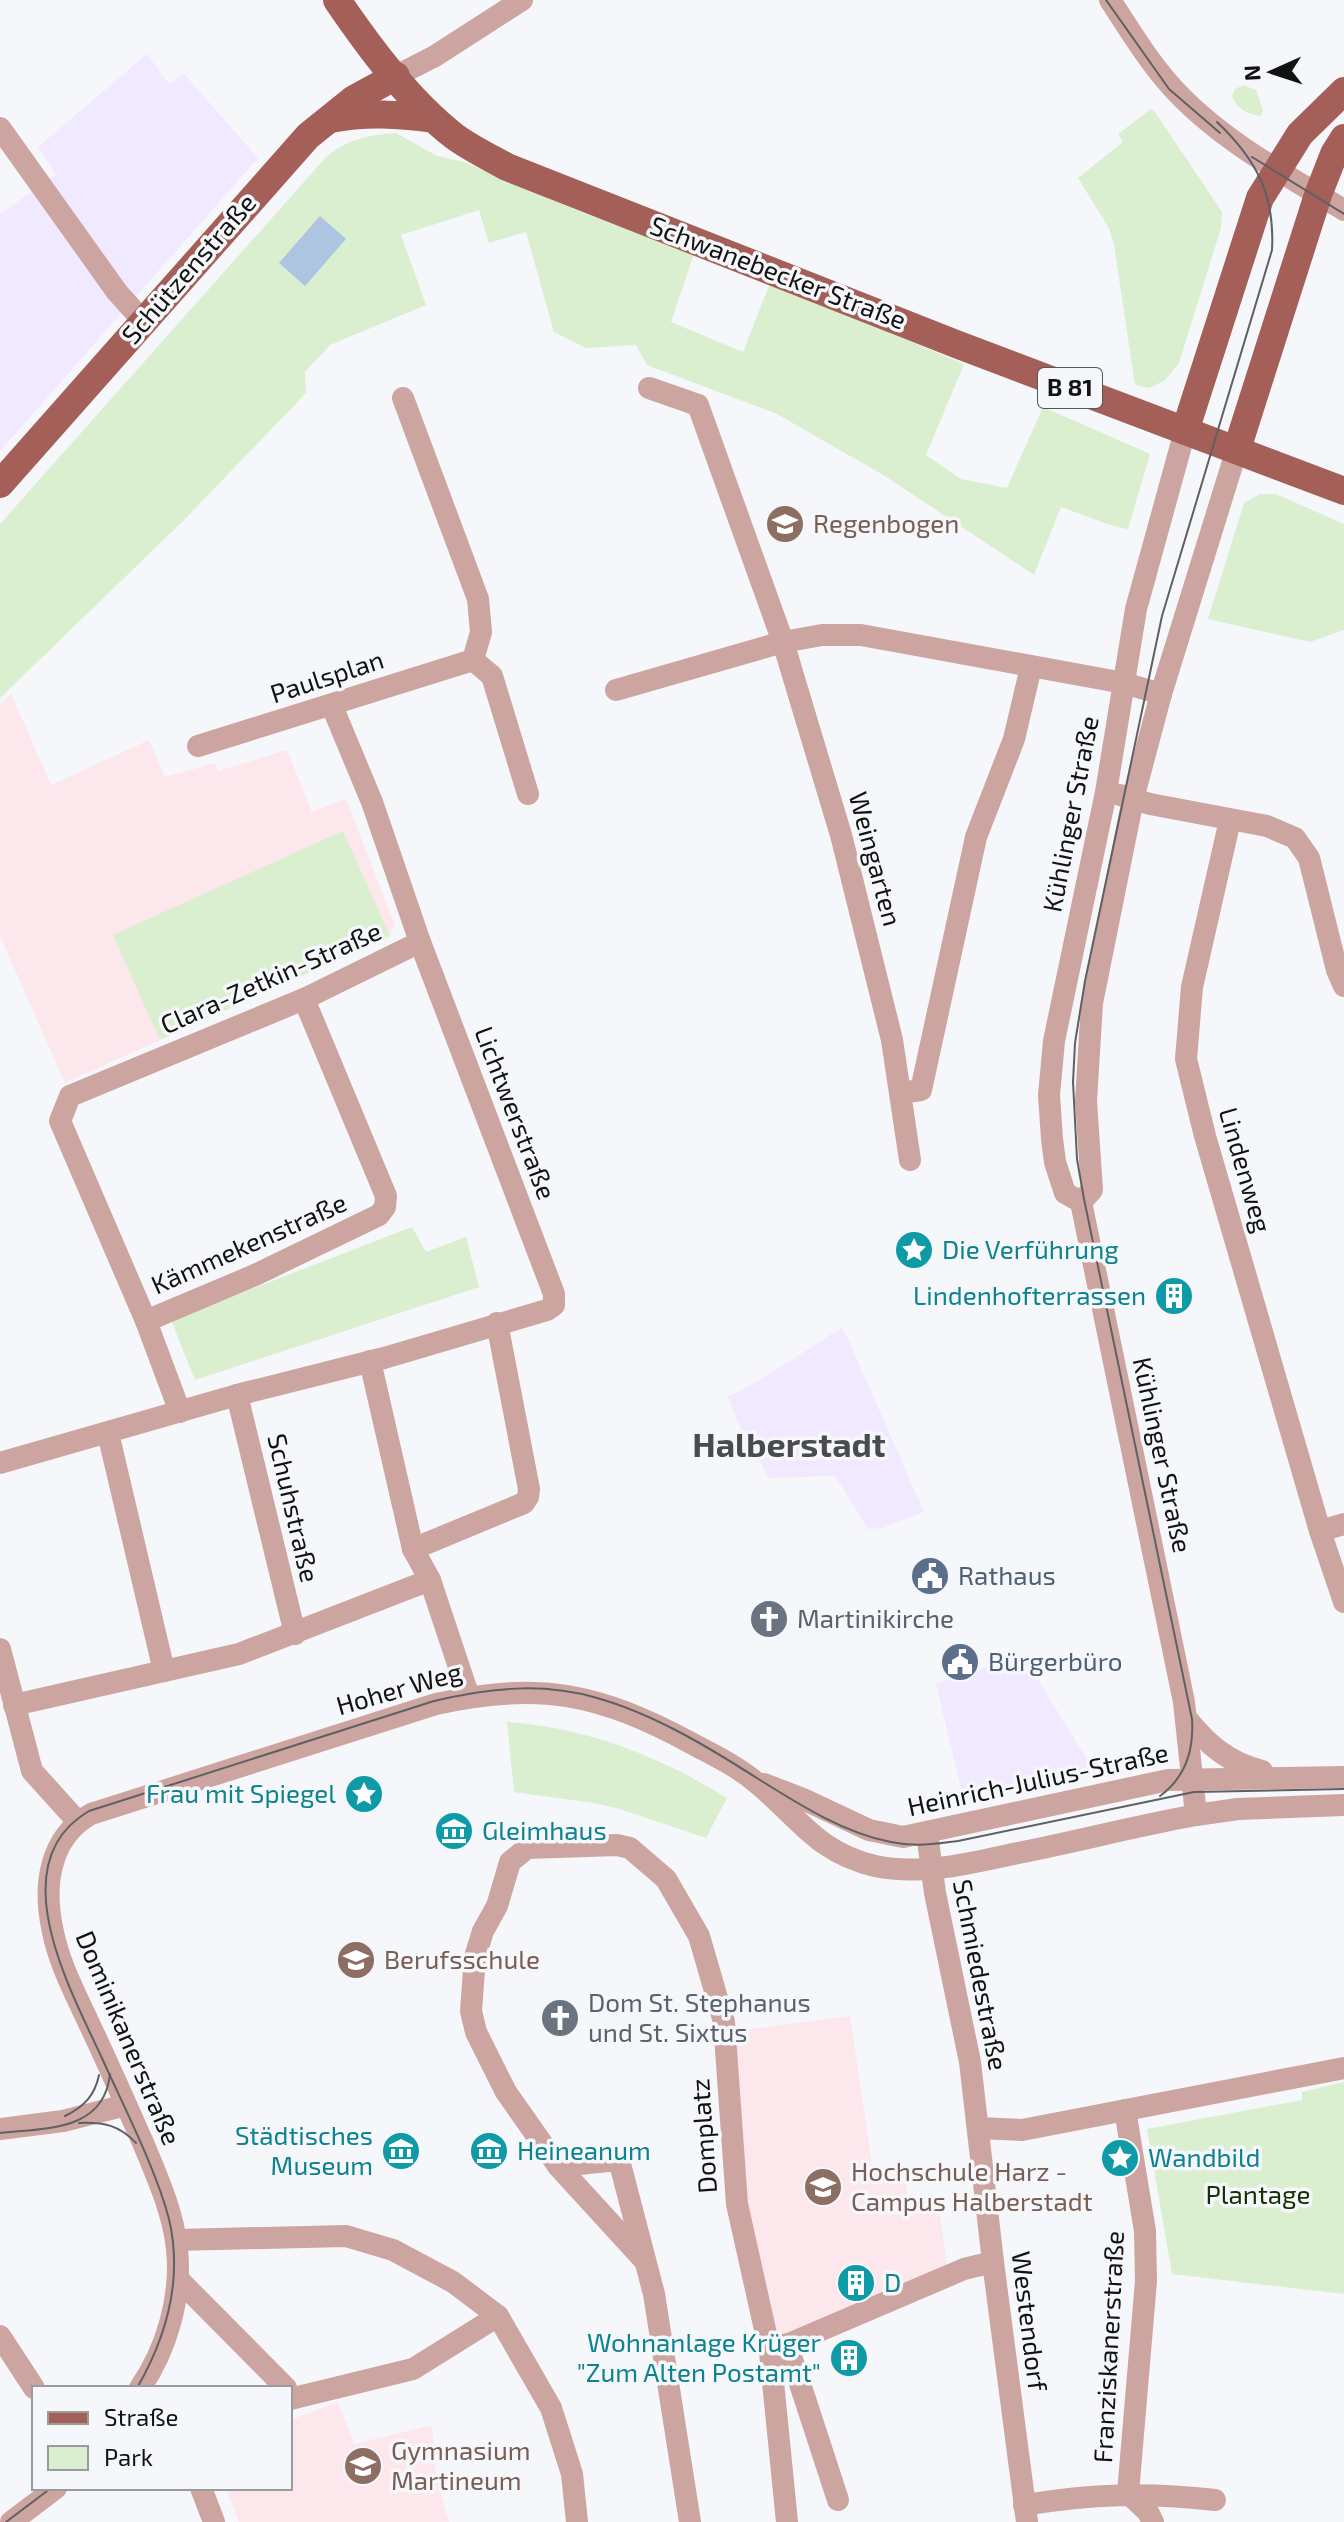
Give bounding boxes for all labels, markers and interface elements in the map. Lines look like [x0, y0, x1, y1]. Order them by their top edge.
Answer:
north arrow [1232, 32, 1312, 112]
text: N [1238, 64, 1264, 82]
street label: Schützenstraße [114, 187, 261, 349]
street label: Schwanebecker Straße [646, 208, 911, 335]
road number: B 81 [1038, 368, 1102, 408]
school or university icon: Regenbogen [764, 503, 806, 545]
place label: Regenbogen [813, 507, 959, 538]
street label: Paulsplan [266, 643, 387, 708]
street label: Kühlinger Straße [1035, 713, 1104, 914]
street label: Weingarten [844, 788, 909, 929]
street label: Clara-Zetkin-Straße [155, 914, 386, 1039]
street label: Lichtwerstraße [469, 1022, 564, 1203]
street label: Lindenweg [1214, 1103, 1279, 1236]
street label: Kämmekenstraße [146, 1186, 351, 1300]
place icon: Die Verführung [893, 1229, 935, 1271]
place label: Die Verführung [942, 1233, 1119, 1264]
building icon: Lindenhofterrassen [1153, 1275, 1195, 1317]
place label: Lindenhofterrassen [913, 1279, 1146, 1310]
street label: Kühlinger Straße [1128, 1354, 1199, 1555]
district label: Halberstadt [692, 1423, 886, 1464]
street label: Schuhstraße [262, 1430, 327, 1585]
public building icon: Rathaus [909, 1555, 951, 1597]
place label: Rathaus [958, 1559, 1056, 1590]
church icon: Martinikirche [748, 1598, 790, 1640]
place label: Martinikirche [797, 1602, 954, 1633]
public building icon: Bürgerbüro [939, 1641, 981, 1683]
place label: Bürgerbüro [988, 1645, 1123, 1676]
street label: Hoher Weg [332, 1655, 465, 1720]
street label: Heinrich-Julius-Straße [904, 1736, 1171, 1821]
place icon: Frau mit Spiegel [343, 1773, 385, 1815]
place label: Frau mit Spiegel [146, 1777, 336, 1808]
museum icon: Gleimhaus [433, 1810, 475, 1852]
place label: Gleimhaus [482, 1814, 607, 1845]
street label: Schmiedestraße [948, 1877, 1015, 2073]
street label: Dominikanerstraße [70, 1926, 188, 2149]
school or university icon: Berufsschule [335, 1939, 377, 1981]
place label: Berufsschule [384, 1943, 540, 1974]
place label: Dom St. Stephanus und St. Sixtus [588, 1986, 811, 2047]
church icon: Dom St. Stephanus und St. Sixtus [539, 1997, 581, 2039]
street label: Domplatz [683, 2078, 722, 2195]
place label: Städtisches Museum [235, 2119, 373, 2180]
museum icon: Städtisches Museum [380, 2130, 422, 2172]
museum icon: Heineanum [468, 2130, 510, 2172]
place label: Heineanum [517, 2134, 651, 2165]
place icon: Wandbild [1099, 2137, 1141, 2179]
place label: Wandbild [1148, 2141, 1261, 2172]
place label: Hochschule Harz - Campus Halberstadt [851, 2155, 1093, 2216]
school or university icon: Hochschule Harz - Campus Halberstadt [802, 2166, 844, 2208]
park label: Plantage [1206, 2178, 1311, 2209]
street label: Franziskanerstraße [1086, 2230, 1129, 2464]
street label: Westendorf [1007, 2249, 1055, 2393]
building icon: D [835, 2262, 877, 2304]
place label: D [884, 2266, 901, 2297]
place label: Wohnanlage Krüger "Zum Alten Postamt" [577, 2326, 821, 2387]
building icon: Wohnanlage Krüger "Zum Alten Postamt" [828, 2337, 870, 2379]
legend [32, 2386, 292, 2490]
text: Straße [104, 2402, 178, 2431]
place label: Gymnasium Martineum [391, 2434, 531, 2495]
text: Park [104, 2442, 153, 2471]
school or university icon: Gymnasium Martineum [342, 2445, 384, 2487]

